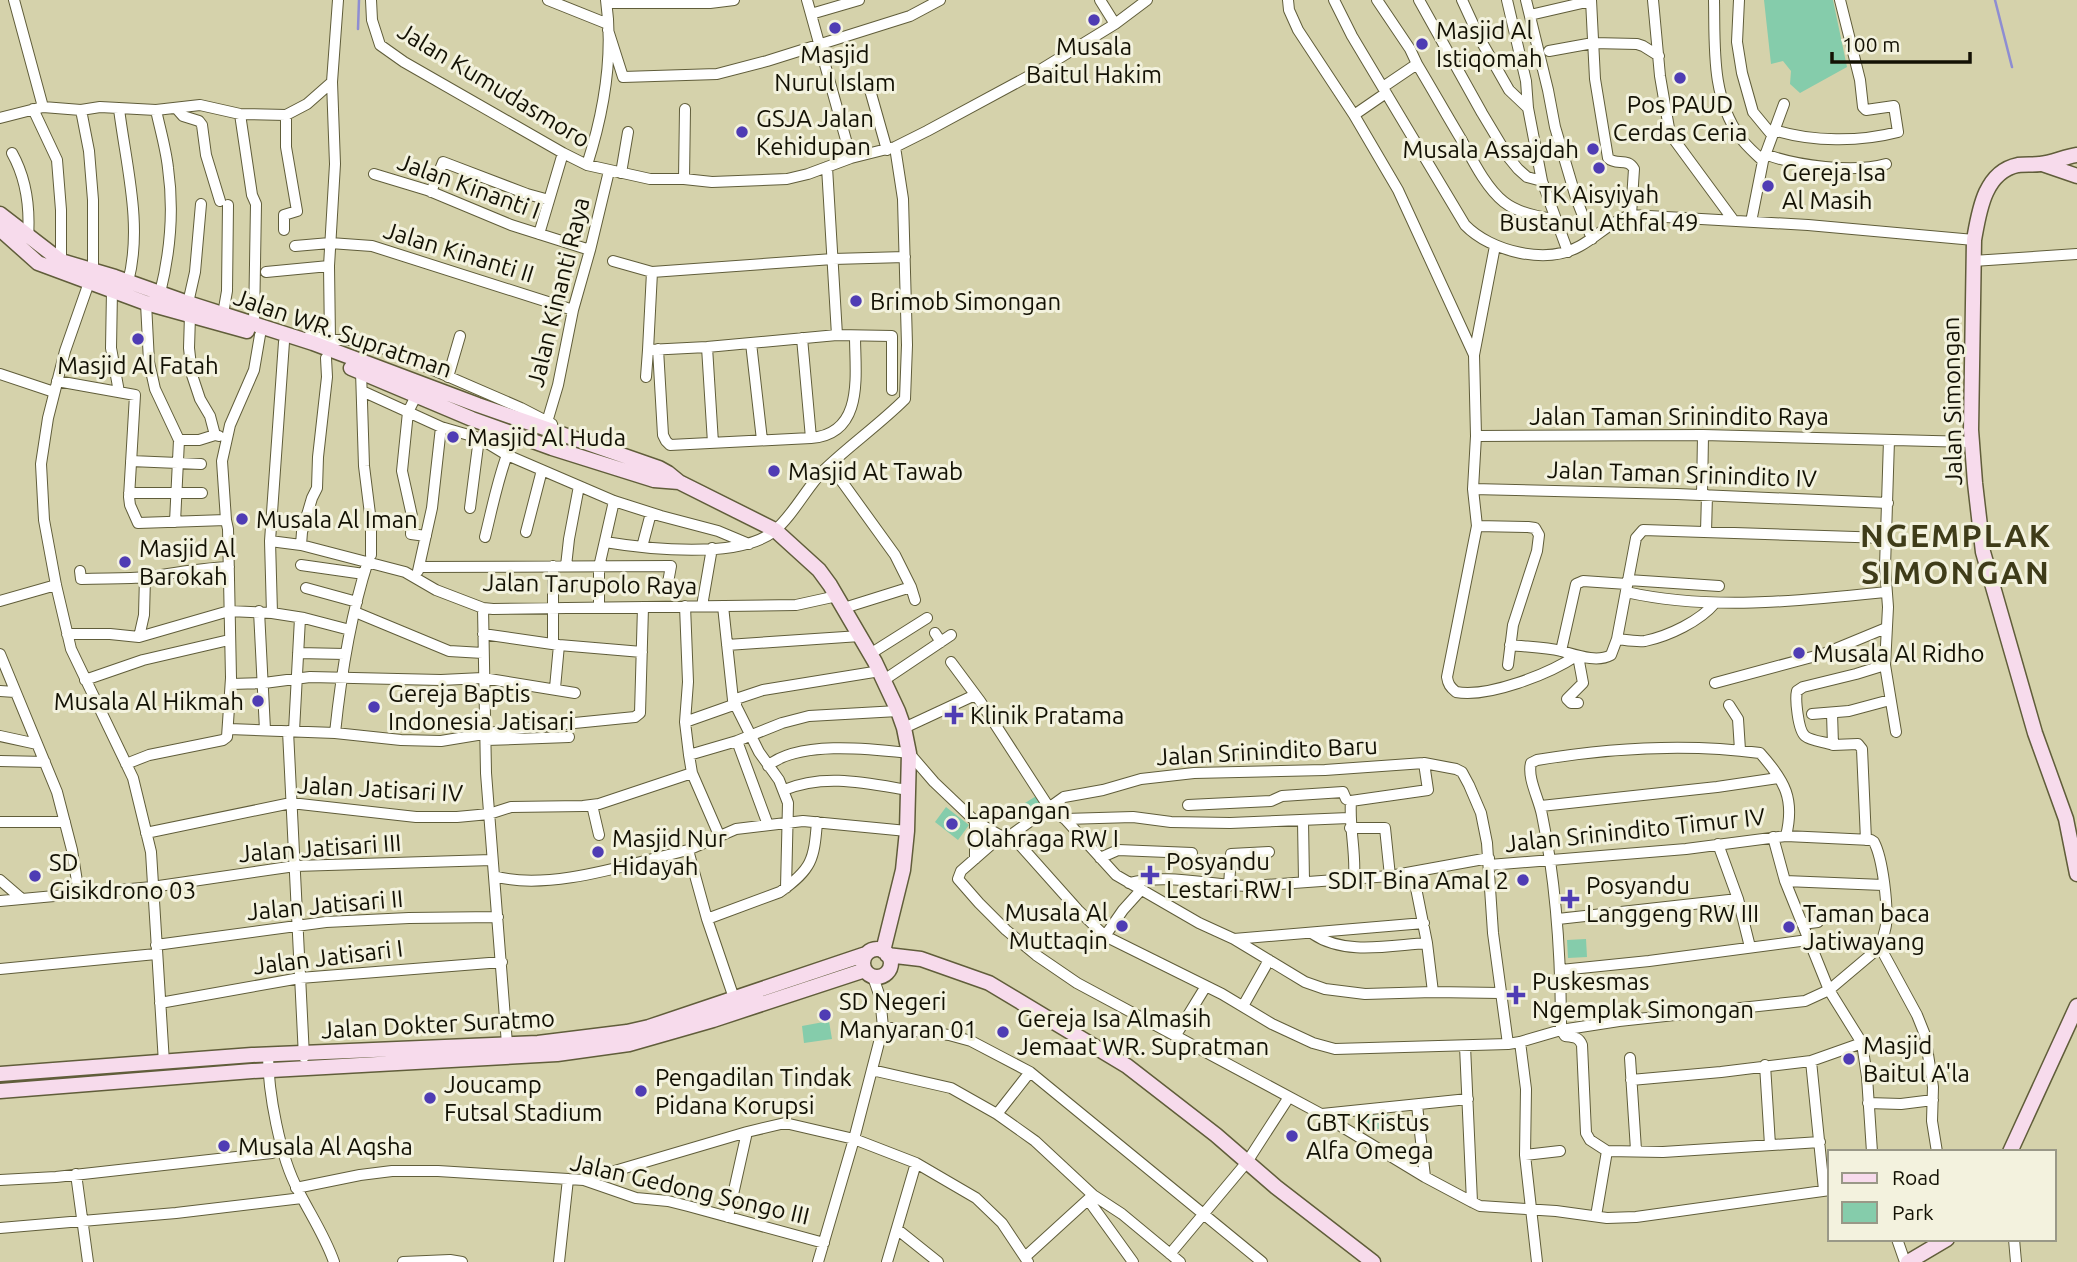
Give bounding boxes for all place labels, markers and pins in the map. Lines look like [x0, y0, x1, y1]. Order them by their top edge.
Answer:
marker: Musala Baitul Hakim [1086, 12, 1102, 28]
place label: Masjid Al Istiqomah [1436, 17, 1543, 72]
marker: Masjid Nurul Islam [827, 20, 843, 36]
place label: Musala Baitul Hakim [1026, 33, 1162, 88]
marker: Masjid Al Istiqomah [1414, 36, 1430, 52]
place label: Masjid Nurul Islam [774, 41, 896, 96]
marker: Pos PAUD Cerdas Ceria [1672, 70, 1688, 86]
place label: Pos PAUD Cerdas Ceria [1613, 91, 1747, 146]
place label: GSJA Jalan Kehidupan [756, 105, 874, 160]
marker: GSJA Jalan Kehidupan [734, 124, 750, 140]
place label: Musala Assajdah [1403, 136, 1579, 163]
marker: Musala Assajdah [1585, 141, 1601, 157]
place label: Gereja Isa Al Masih [1782, 159, 1886, 214]
marker: TK Aisyiyah Bustanul Athfal 49 [1591, 160, 1607, 176]
marker: Gereja Isa Al Masih [1760, 178, 1776, 194]
place label: TK Aisyiyah Bustanul Athfal 49 [1499, 181, 1699, 236]
place label: Brimob Simongan [870, 288, 1061, 315]
marker: Brimob Simongan [848, 293, 864, 309]
marker: Masjid Al Fatah [130, 331, 146, 347]
place label: Masjid Al Fatah [57, 352, 219, 379]
place label: Masjid Al Huda [467, 424, 626, 451]
marker: Masjid Al Huda [445, 429, 461, 445]
place label: Masjid At Tawab [788, 458, 963, 485]
marker: Masjid At Tawab [766, 463, 782, 479]
place label: Musala Al Iman [256, 506, 418, 533]
marker: Musala Al Iman [234, 511, 250, 527]
place label: Masjid Al Barokah [139, 535, 236, 590]
marker: Masjid Al Barokah [117, 554, 133, 570]
place label: Musala Al Ridho [1813, 640, 1984, 667]
marker: Musala Al Ridho [1791, 645, 1807, 661]
place label: Gereja Baptis Indonesia Jatisari [388, 680, 574, 735]
place label: Musala Al Hikmah [54, 688, 244, 715]
marker: Musala Al Hikmah [250, 693, 266, 709]
marker: Gereja Baptis Indonesia Jatisari [366, 699, 382, 715]
place label: Klinik Pratama [970, 702, 1124, 729]
marker: Klinik Pratama [944, 705, 964, 725]
place label: Lapangan Olahraga RW I [966, 797, 1119, 852]
marker: Lapangan Olahraga RW I [944, 816, 960, 832]
place label: Masjid Nur Hidayah [612, 825, 727, 880]
marker: Masjid Nur Hidayah [590, 844, 606, 860]
place label: Posyandu Lestari RW I [1166, 848, 1293, 903]
place label: SD Gisikdrono 03 [49, 849, 196, 904]
marker: Posyandu Lestari RW I [1140, 865, 1160, 885]
place label: SDIT Bina Amal 2 [1328, 867, 1509, 894]
marker: SD Gisikdrono 03 [27, 868, 43, 884]
marker: SDIT Bina Amal 2 [1515, 872, 1531, 888]
place label: Posyandu Langgeng RW III [1586, 872, 1759, 927]
marker: Posyandu Langgeng RW III [1560, 889, 1580, 909]
place label: Musala Al Muttaqin [1005, 899, 1108, 954]
place label: Taman baca Jatiwayang [1803, 900, 1930, 955]
marker: Musala Al Muttaqin [1114, 918, 1130, 934]
marker: Taman baca Jatiwayang [1781, 919, 1797, 935]
place label: Puskesmas Ngemplak Simongan [1532, 968, 1754, 1023]
marker: Puskesmas Ngemplak Simongan [1506, 985, 1526, 1005]
place label: SD Negeri Manyaran 01 [839, 988, 977, 1043]
place label: Gereja Isa Almasih Jemaat WR. Supratman [1017, 1005, 1269, 1060]
marker: SD Negeri Manyaran 01 [817, 1007, 833, 1023]
marker: Gereja Isa Almasih Jemaat WR. Supratman [995, 1024, 1011, 1040]
place label: Masjid Baitul A'la [1863, 1032, 1970, 1087]
marker: Masjid Baitul A'la [1841, 1051, 1857, 1067]
place label: Pengadilan Tindak Pidana Korupsi [655, 1064, 852, 1119]
place label: Joucamp Futsal Stadium [444, 1071, 603, 1126]
marker: Pengadilan Tindak Pidana Korupsi [633, 1083, 649, 1099]
marker: Joucamp Futsal Stadium [422, 1090, 438, 1106]
place label: GBT Kristus Alfa Omega [1306, 1109, 1434, 1164]
marker: GBT Kristus Alfa Omega [1284, 1128, 1300, 1144]
place label: Musala Al Aqsha [238, 1133, 413, 1160]
marker: Musala Al Aqsha [216, 1138, 232, 1154]

